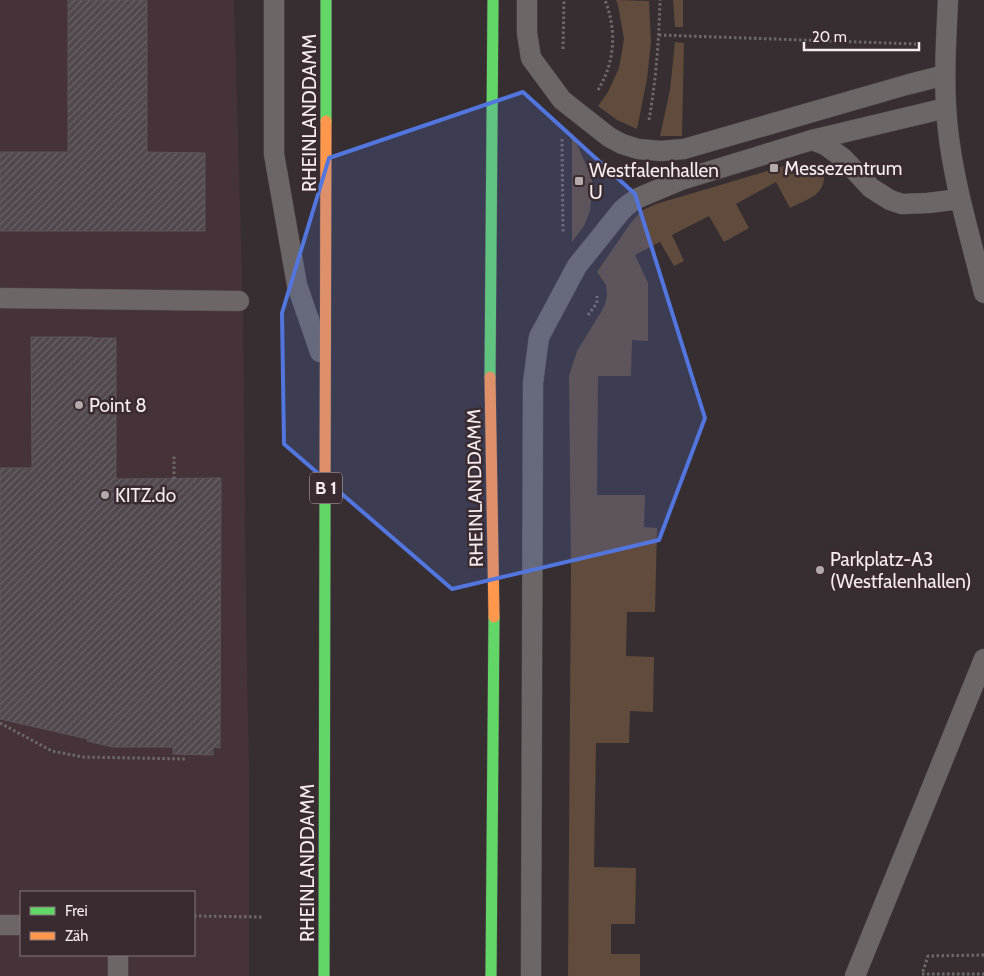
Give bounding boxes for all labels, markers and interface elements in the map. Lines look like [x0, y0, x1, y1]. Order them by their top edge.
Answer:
scale bar [804, 20, 919, 52]
text: 20 m [812, 28, 847, 46]
street label: RHEINLANDDAMM [298, 34, 321, 192]
place label: Messezentrum [784, 157, 902, 180]
place label: Westfalenhallen U [589, 159, 719, 204]
marker: Messezentrum [768, 162, 780, 174]
marker: Westfalenhallen U [573, 175, 585, 187]
place label: Point 8 [89, 394, 147, 417]
marker: Point 8 [73, 399, 85, 411]
street label: RHEINLANDDAMM [462, 409, 488, 567]
road number: B 1 [310, 472, 342, 503]
place label: KITZ.do [115, 484, 176, 507]
marker: KITZ.do [99, 489, 111, 501]
place label: Parkplatz-A3 (Westfalenhallen) [830, 548, 971, 593]
marker: Parkplatz-A3 (Westfalenhallen) [814, 564, 826, 576]
street label: RHEINLANDDAMM [296, 784, 319, 942]
legend [20, 891, 195, 956]
text: Frei [65, 902, 88, 920]
text: Zäh [65, 927, 88, 945]

